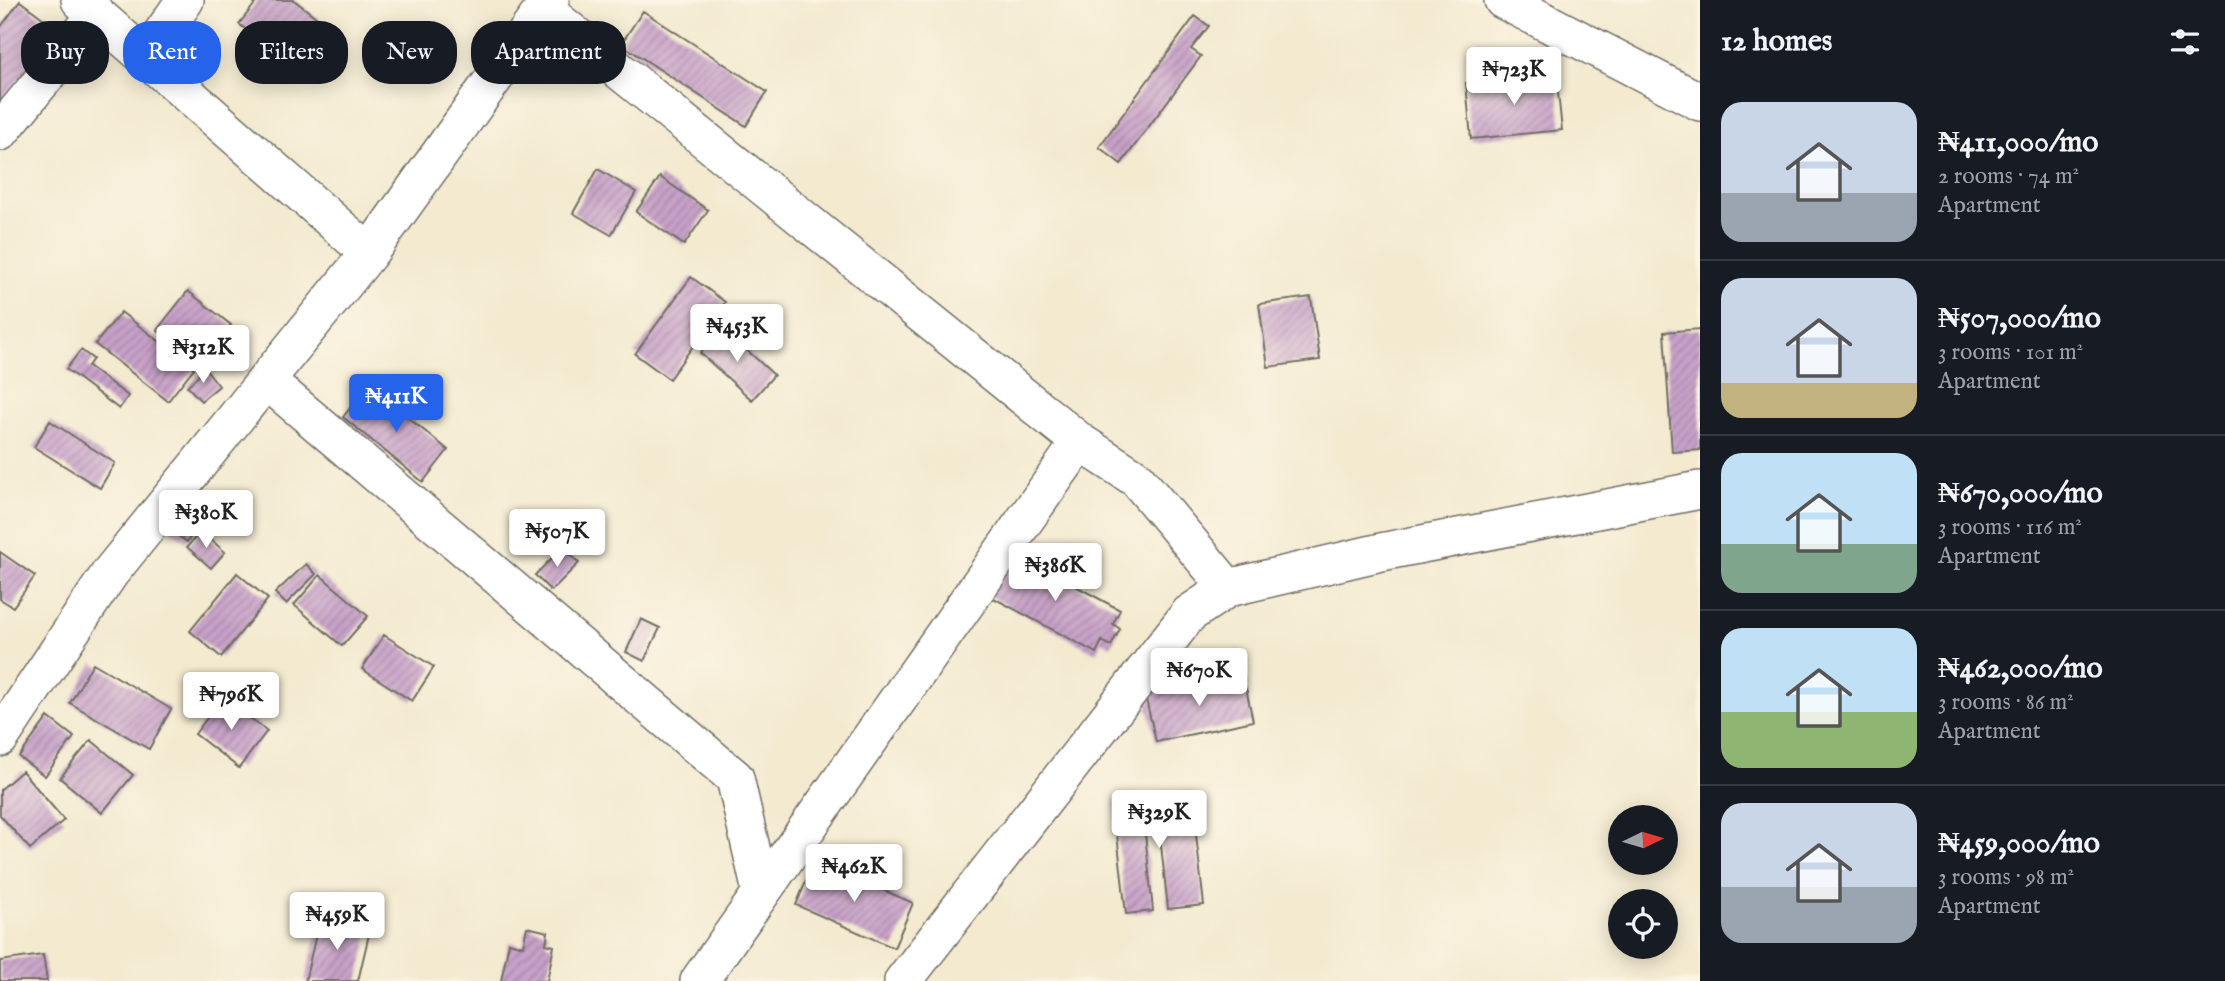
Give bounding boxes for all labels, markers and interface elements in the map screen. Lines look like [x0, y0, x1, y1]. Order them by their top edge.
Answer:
chip: Buy [21, 21, 109, 84]
chip: Rent [123, 21, 221, 84]
chip: Filters [235, 21, 348, 84]
chip: New [362, 21, 457, 84]
chip: Apartment [471, 21, 626, 84]
text: 12 homes [1721, 23, 1832, 61]
icon: filters [2166, 23, 2204, 61]
pin: ₦723K [1465, 48, 1563, 107]
text: ₦723K [1482, 55, 1546, 84]
text: ₦411,000/mo [1938, 124, 2098, 162]
icon: home [1777, 130, 1861, 214]
text: 2 rooms · 74 m² [1938, 162, 2079, 191]
text: Apartment [1938, 191, 2041, 220]
text: ₦507,000/mo [1938, 300, 2101, 338]
pin: ₦453K [688, 304, 786, 364]
icon: home [1777, 306, 1861, 390]
text: ₦453K [706, 312, 768, 341]
pin: ₦312K [154, 326, 252, 385]
text: ₦312K [172, 333, 234, 362]
text: 3 rooms · 101 m² [1938, 338, 2083, 367]
text: Apartment [1938, 367, 2041, 396]
pin: ₦411K [347, 374, 445, 434]
text: ₦411K [365, 382, 427, 411]
text: ₦670,000/mo [1938, 475, 2103, 513]
icon: home [1777, 481, 1861, 565]
pin: ₦380K [157, 490, 255, 550]
text: ₦380K [175, 498, 237, 527]
pin: ₦507K [508, 510, 606, 569]
text: 3 rooms · 116 m² [1938, 513, 2082, 542]
text: ₦507K [525, 517, 589, 546]
text: Apartment [1938, 542, 2041, 571]
pin: ₦386K [1006, 544, 1104, 603]
text: ₦386K [1025, 551, 1085, 580]
pin: ₦670K [1150, 648, 1248, 708]
text: ₦462,000/mo [1938, 650, 2103, 688]
text: ₦670K [1166, 656, 1232, 685]
icon: home [1777, 656, 1861, 740]
pin: ₦796K [182, 672, 280, 732]
text: ₦796K [199, 680, 263, 709]
text: 3 rooms · 86 m² [1938, 688, 2074, 717]
text: Apartment [1938, 717, 2041, 746]
pin: ₦329K [1110, 790, 1208, 850]
text: ₦329K [1128, 798, 1190, 827]
north arrow [1608, 805, 1678, 875]
map controls [1608, 805, 1678, 959]
text: ₦459,000/mo [1938, 825, 2100, 863]
icon: home [1777, 831, 1861, 915]
pin: ₦462K [805, 844, 903, 904]
text: ₦462K [821, 852, 887, 881]
text: 3 rooms · 98 m² [1938, 863, 2074, 892]
button: locate [1608, 889, 1678, 959]
pin: ₦459K [288, 892, 386, 952]
text: Apartment [1938, 892, 2041, 921]
text: ₦459K [306, 900, 368, 929]

